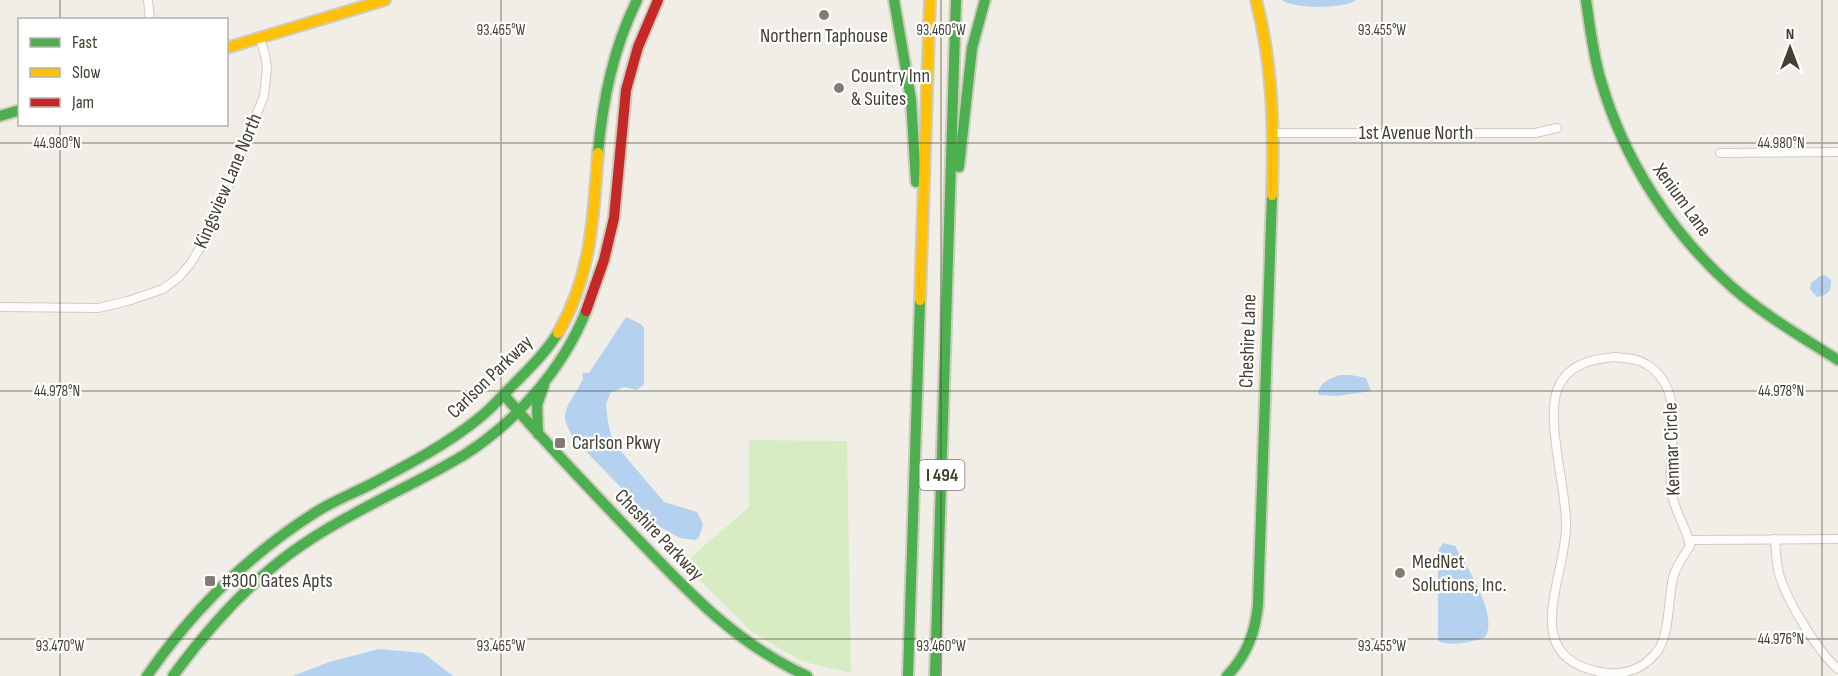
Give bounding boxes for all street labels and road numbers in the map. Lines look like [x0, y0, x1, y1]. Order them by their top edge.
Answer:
street label: Kingsview Lane North [189, 110, 267, 252]
street label: 1st Avenue North [1359, 121, 1473, 145]
street label: Xenium Lane [1647, 158, 1717, 241]
street label: Cheshire Lane [1234, 294, 1262, 388]
street label: Carlson Parkway [442, 330, 538, 424]
street label: Kenmar Circle [1658, 402, 1686, 496]
road number: I 494 [920, 460, 964, 490]
street label: Cheshire Parkway [609, 484, 709, 586]

